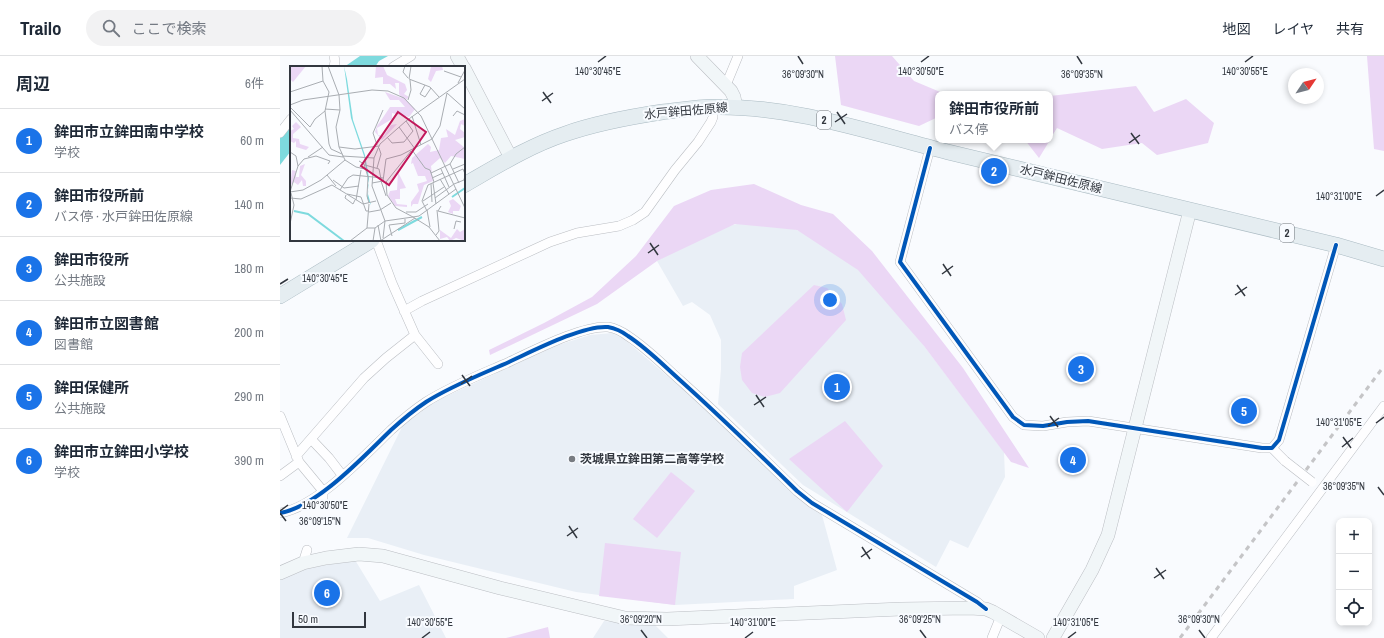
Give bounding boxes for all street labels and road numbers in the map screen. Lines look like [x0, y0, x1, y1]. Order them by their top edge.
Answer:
street label: 水戸鉾田佐原線 [643, 99, 729, 123]
road number: 2 [817, 111, 831, 129]
street label: 水戸鉾田佐原線 [1018, 161, 1104, 197]
road number: 2 [1280, 224, 1294, 242]

